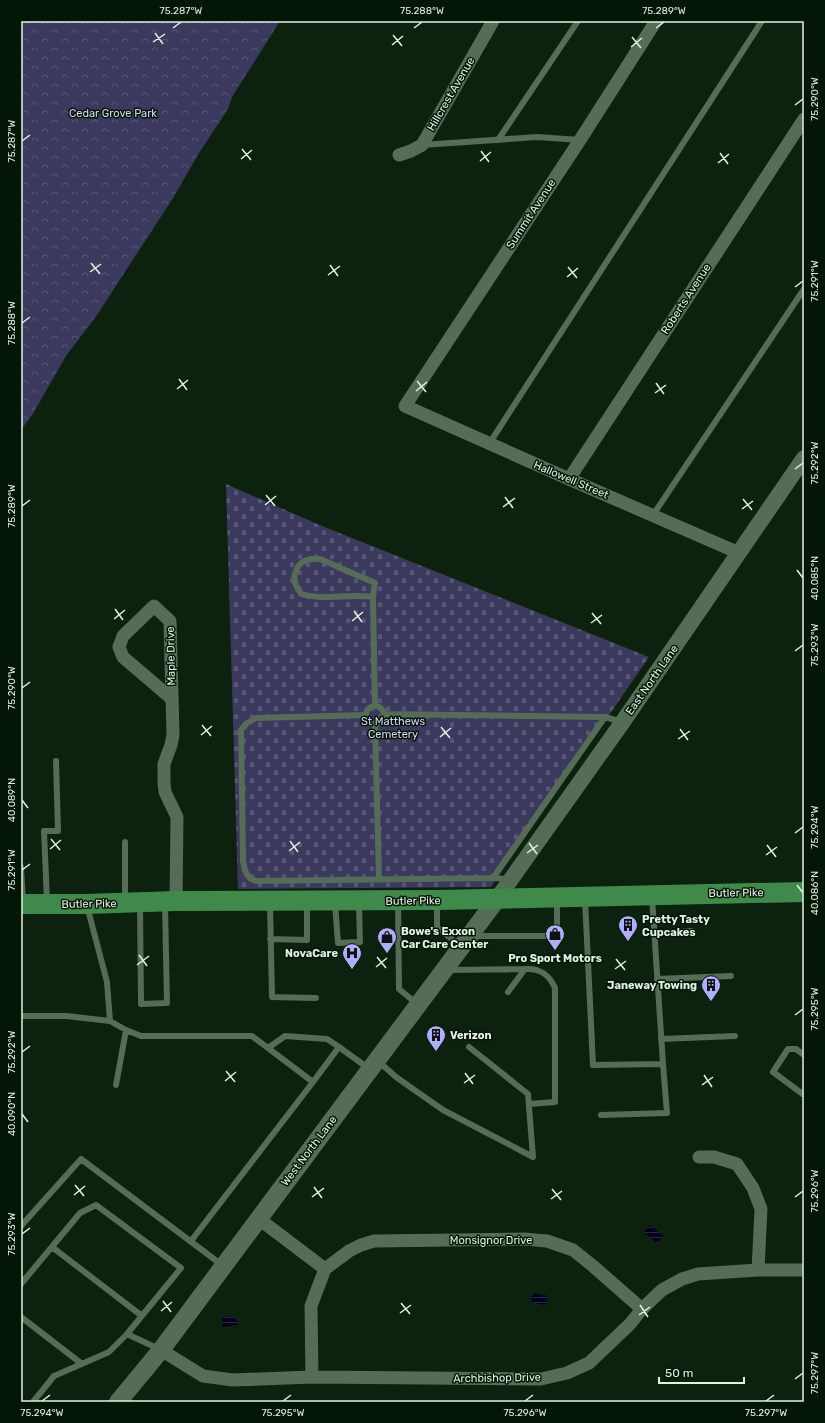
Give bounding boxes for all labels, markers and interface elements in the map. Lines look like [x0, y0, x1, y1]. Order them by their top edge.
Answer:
text: 75.287°W [160, 5, 202, 17]
text: 75.288°W [400, 5, 444, 17]
text: 75.289°W [642, 5, 686, 17]
street label: Hillcrest Avenue [425, 55, 477, 133]
text: 75.290°W [809, 77, 821, 121]
park label: Cedar Grove Park [69, 107, 157, 120]
text: 75.287°W [6, 120, 18, 162]
street label: Summit Avenue [504, 177, 558, 251]
text: 75.291°W [809, 260, 821, 302]
street label: Roberts Avenue [658, 261, 714, 337]
text: 75.288°W [6, 301, 18, 345]
text: 75.292°W [809, 441, 821, 485]
street label: Hallowell Street [532, 458, 611, 502]
text: 75.289°W [6, 484, 18, 528]
text: 40.085°N [809, 556, 821, 600]
text: 75.293°W [809, 623, 821, 667]
street label: Maple Drive [164, 626, 178, 686]
street label: East North Lane [623, 643, 681, 717]
text: 75.290°W [6, 666, 18, 710]
park label: St Matthews Cemetery [361, 715, 425, 741]
text: 40.089°N [6, 778, 18, 822]
text: 75.294°W [809, 805, 821, 849]
text: 75.291°W [6, 849, 18, 891]
text: 40.086°N [809, 871, 821, 915]
street label: Butler Pike [708, 886, 764, 900]
street label: Butler Pike [385, 894, 441, 908]
street label: Butler Pike [61, 897, 117, 911]
place label: Pretty Tasty Cupcakes [642, 913, 710, 939]
building icon: Pretty Tasty Cupcakes [617, 914, 639, 942]
shop icon: Pro Sport Motors [544, 923, 566, 951]
place label: Bowe's Exxon Car Care Center [401, 925, 488, 951]
shop icon: Bowe's Exxon Car Care Center [376, 926, 398, 954]
hospital icon: NovaCare [341, 942, 363, 970]
place label: NovaCare [285, 947, 338, 960]
place label: Pro Sport Motors [508, 952, 602, 965]
building icon: Janeway Towing [700, 974, 722, 1002]
place label: Janeway Towing [607, 979, 697, 992]
text: 75.295°W [809, 987, 821, 1031]
building icon: Verizon [425, 1024, 447, 1052]
place label: Verizon [450, 1029, 492, 1042]
text: 75.292°W [6, 1030, 18, 1074]
text: 40.090°N [6, 1092, 18, 1136]
street label: West North Lane [278, 1113, 340, 1189]
text: 75.296°W [809, 1169, 821, 1213]
text: 75.293°W [6, 1212, 18, 1256]
street label: Monsignor Drive [450, 1234, 532, 1247]
text: 75.297°W [809, 1352, 821, 1394]
scale bar [659, 1359, 744, 1385]
text: 50 m [665, 1366, 693, 1380]
street label: Archbishop Drive [453, 1371, 541, 1385]
text: 75.294°W [20, 1407, 64, 1419]
text: 75.295°W [261, 1407, 305, 1419]
text: 75.296°W [503, 1407, 547, 1419]
text: 75.297°W [745, 1407, 787, 1419]

